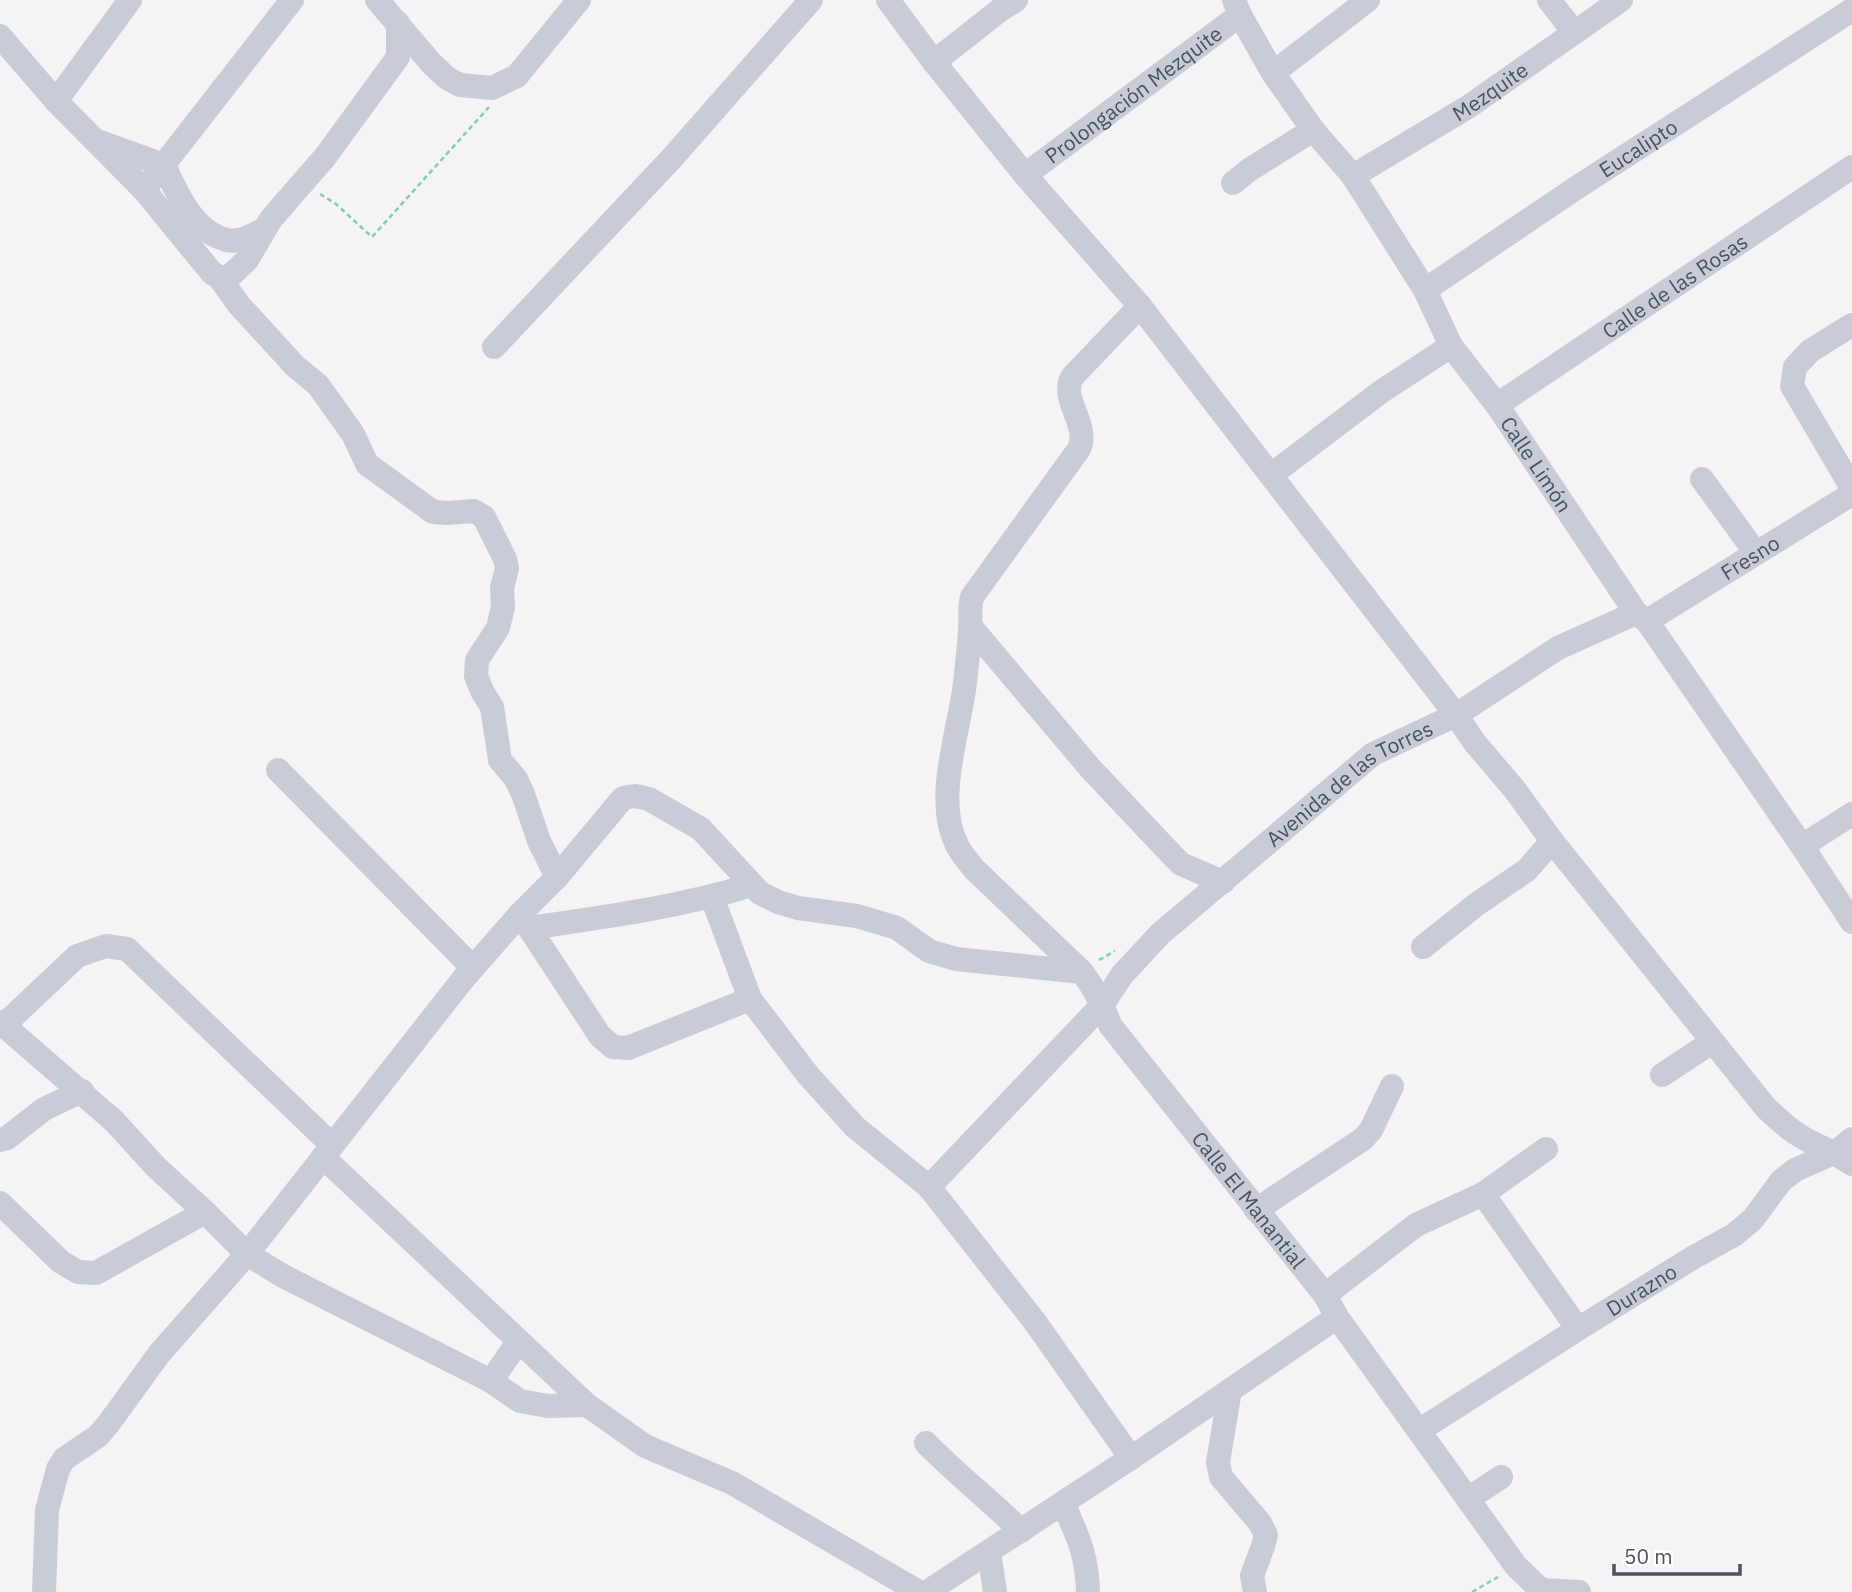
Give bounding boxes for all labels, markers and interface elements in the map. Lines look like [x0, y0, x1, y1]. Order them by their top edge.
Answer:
street label: Prolongación Mezquite [1039, 19, 1228, 170]
street label: Mezquite [1447, 55, 1533, 127]
street label: Eucalipto [1593, 112, 1683, 184]
street label: Calle de las Rosas [1597, 227, 1753, 345]
street label: Calle Limón [1494, 411, 1579, 518]
street label: Fresno [1715, 528, 1785, 586]
street label: Avenida de las Torres [1260, 714, 1437, 853]
street label: Calle El Manantial [1186, 1125, 1313, 1274]
street label: Durazno [1601, 1257, 1682, 1322]
scale bar [1614, 1532, 1740, 1576]
text: 50 m [1624, 1542, 1673, 1570]

